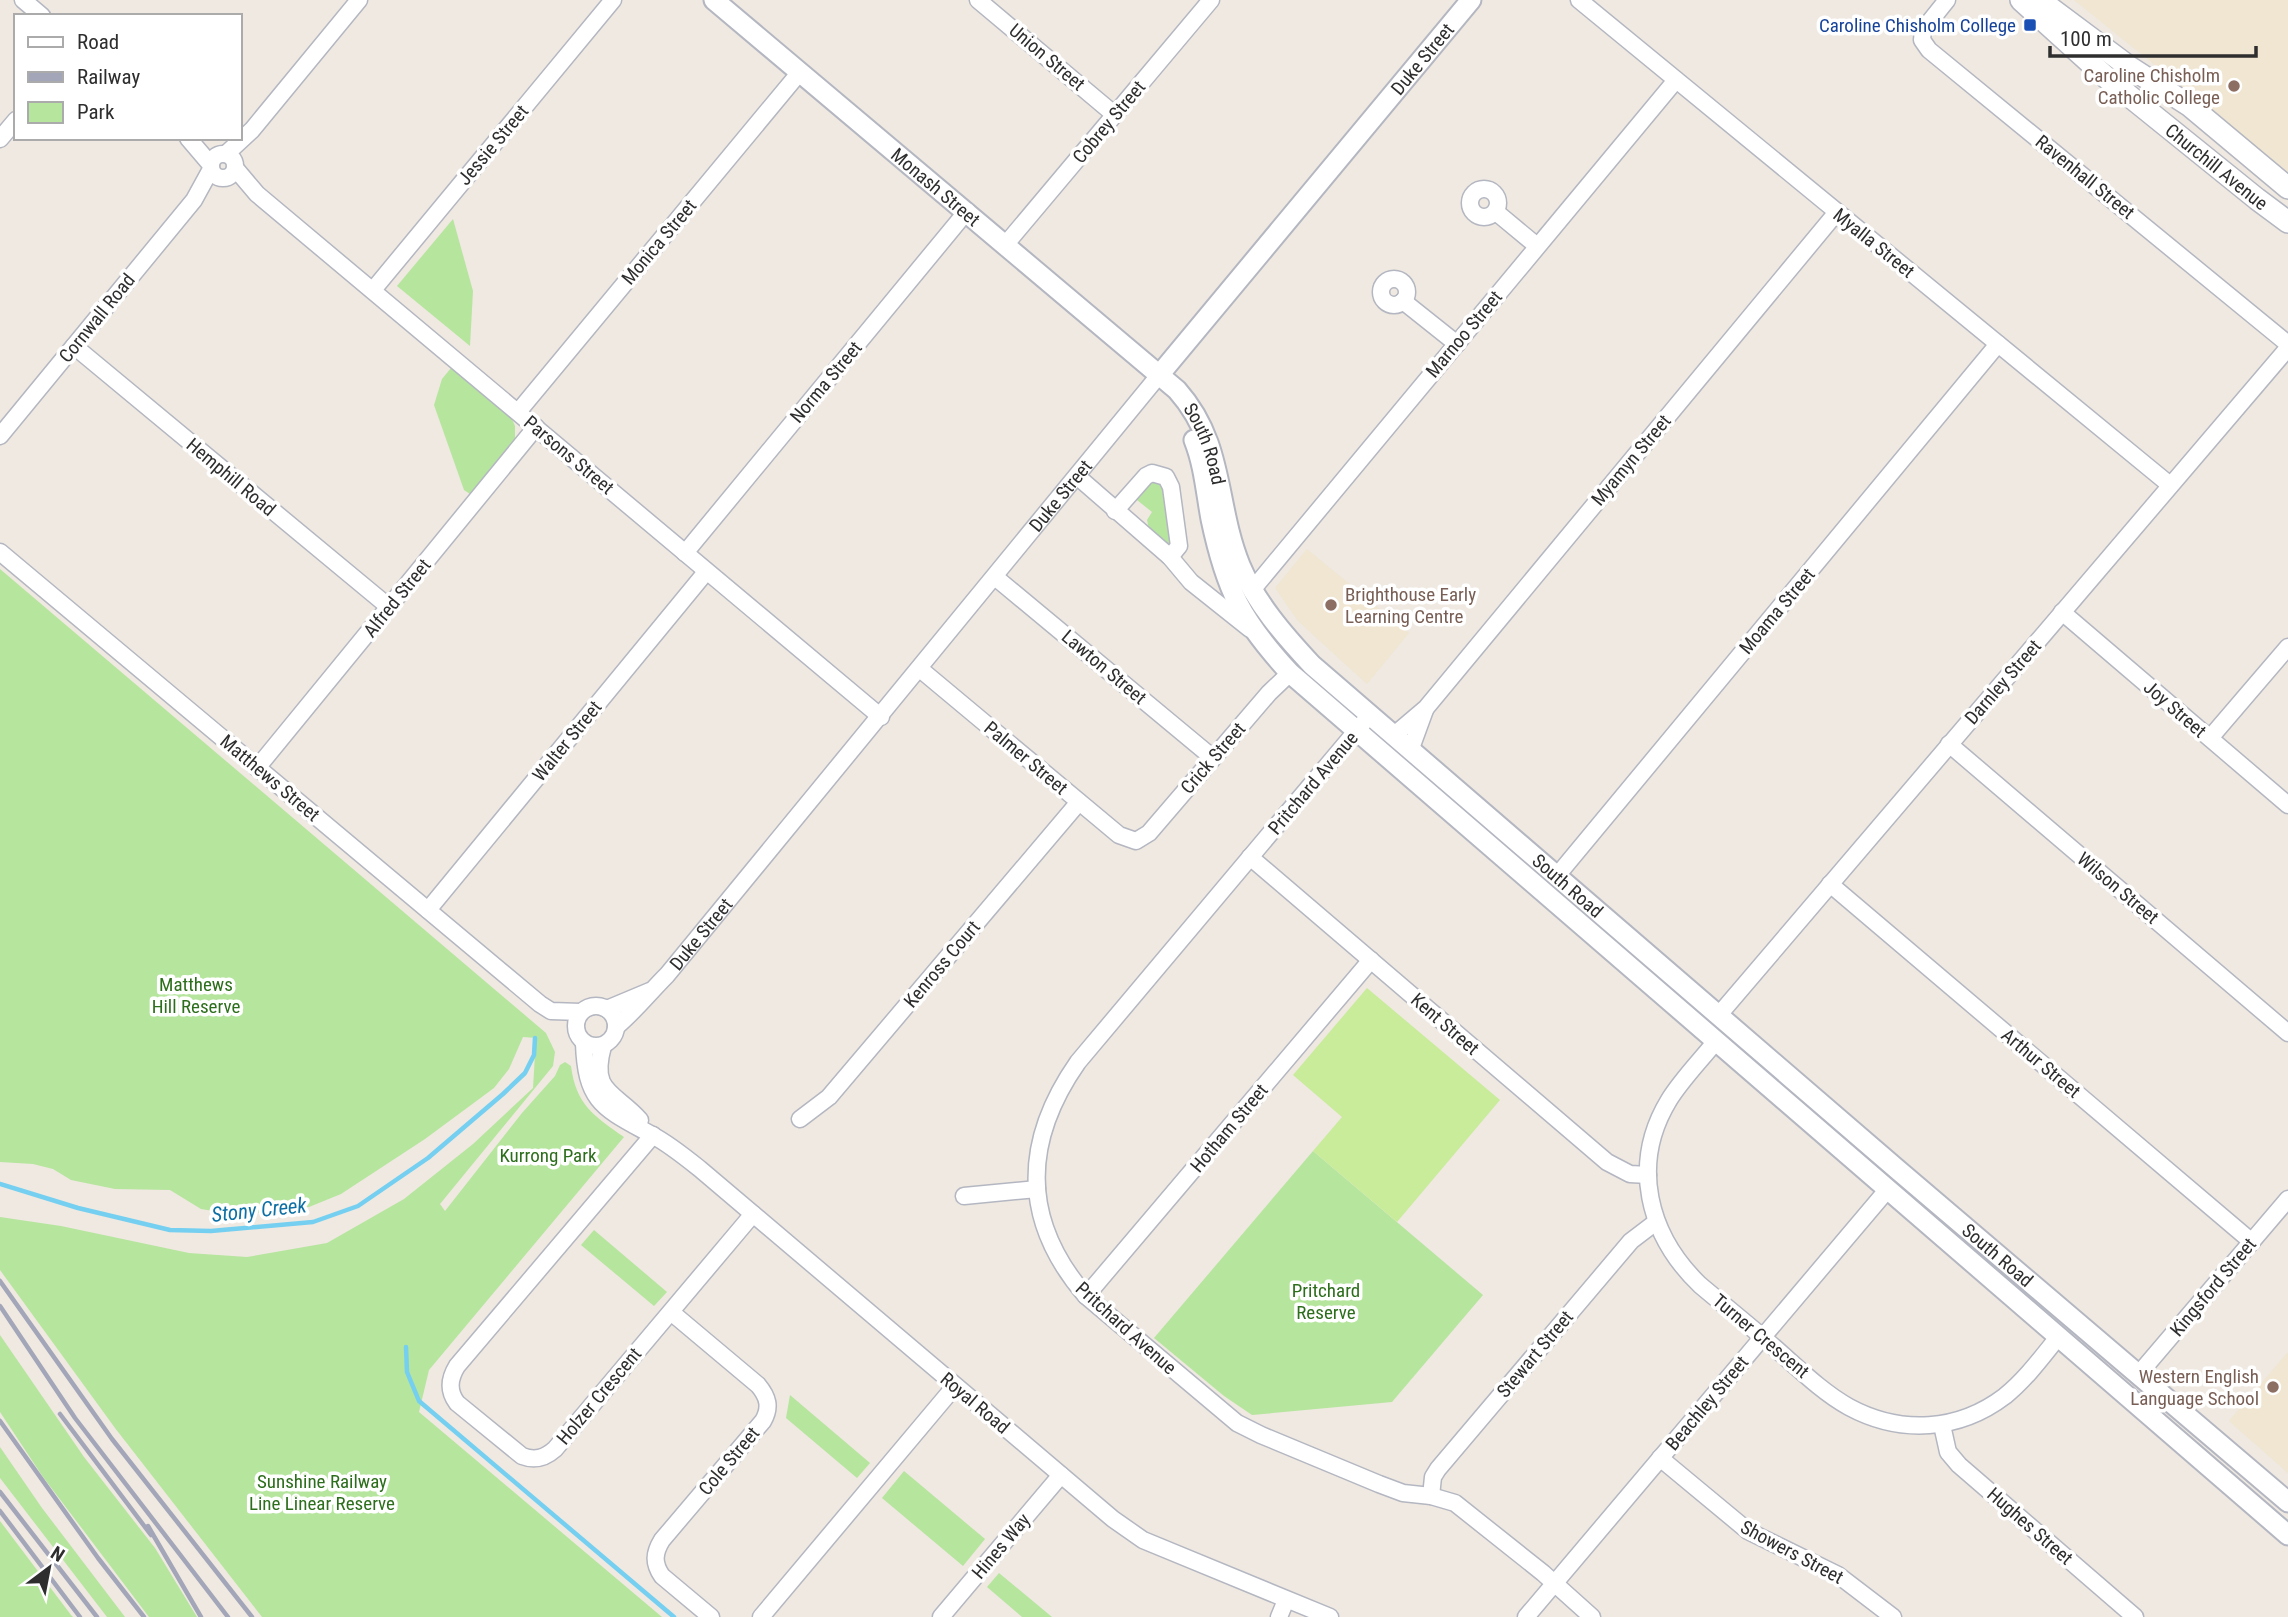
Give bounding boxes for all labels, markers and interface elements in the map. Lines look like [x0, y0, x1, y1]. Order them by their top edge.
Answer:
legend [14, 14, 242, 140]
place label: Caroline Chisholm College [1819, 14, 2016, 37]
scale bar [2050, 14, 2256, 58]
marker: Caroline Chisholm College [2022, 17, 2038, 33]
street label: Duke Street [1386, 18, 1459, 99]
street label: Union Street [1004, 19, 1090, 95]
text: 100 m [2060, 27, 2112, 51]
text: Road [77, 30, 119, 54]
place label: Caroline Chisholm Catholic College [2083, 64, 2220, 109]
text: Railway [77, 65, 140, 89]
street label: Cobrey Street [1068, 76, 1150, 168]
marker: Caroline Chisholm Catholic College [2226, 78, 2242, 94]
text: Park [77, 100, 115, 124]
street label: Jessie Street [453, 100, 533, 190]
street label: Churchill Avenue [2161, 118, 2272, 215]
street label: Ravenhall Street [2031, 130, 2139, 224]
street label: Monash Street [887, 143, 985, 231]
street label: Monica Street [617, 195, 701, 289]
street label: Myalla Street [1829, 203, 1919, 283]
street label: Cornwall Road [54, 269, 140, 367]
street label: Marnoo Street [1421, 286, 1507, 382]
street label: Norma Street [785, 337, 867, 427]
street label: South Road [1179, 398, 1230, 487]
street label: Myamyn Street [1586, 410, 1676, 510]
street label: Parsons Street [519, 411, 619, 499]
street label: Hemphill Road [182, 433, 280, 521]
street label: Duke Street [1024, 455, 1097, 536]
street label: Alfred Street [358, 554, 436, 642]
street label: Moama Street [1734, 563, 1820, 659]
place label: Brighthouse Early Learning Centre [1345, 583, 1476, 628]
marker: Brighthouse Early Learning Centre [1323, 597, 1339, 613]
street label: Lawton Street [1057, 625, 1151, 709]
street label: Darnley Street [1960, 635, 2046, 729]
street label: Joy Street [2139, 676, 2211, 742]
street label: Walter Street [528, 696, 606, 786]
street label: Palmer Street [980, 716, 1072, 800]
street label: Crick Street [1176, 718, 1250, 798]
street label: Pritchard Avenue [1263, 727, 1363, 839]
street label: Matthews Street [216, 730, 324, 826]
street label: Wilson Street [2073, 847, 2163, 929]
street label: South Road [1528, 849, 1608, 922]
street label: Duke Street [664, 893, 737, 975]
street label: Kenross Court [899, 916, 985, 1012]
park label: Matthews Hill Reserve [152, 973, 240, 1018]
street label: Kent Street [1406, 988, 1484, 1060]
street label: Arthur Street [1997, 1023, 2085, 1103]
street label: Hotham Street [1185, 1079, 1273, 1177]
park label: Kurrong Park [499, 1144, 597, 1167]
water label: Stony Creek [210, 1193, 309, 1227]
street label: South Road [1958, 1218, 2038, 1292]
street label: Kingsford Street [2165, 1233, 2261, 1341]
street label: Pritchard Avenue [1071, 1277, 1181, 1379]
park label: Pritchard Reserve [1292, 1279, 1360, 1324]
street label: Turner Crescent [1708, 1289, 1814, 1383]
street label: Stewart Street [1492, 1306, 1578, 1402]
street label: Holzer Crescent [552, 1343, 646, 1449]
street label: Beachley Street [1661, 1351, 1753, 1455]
place label: Western English Language School [2130, 1365, 2259, 1410]
street label: Royal Road [936, 1367, 1014, 1439]
marker: Western English Language School [2265, 1379, 2281, 1395]
street label: Cole Street [694, 1422, 764, 1500]
park label: Sunshine Railway Line Linear Reserve [249, 1470, 395, 1515]
street label: Hughes Street [1982, 1483, 2078, 1569]
street label: Hines Way [967, 1509, 1035, 1583]
street label: Showers Street [1737, 1515, 1847, 1589]
north arrow [14, 1533, 84, 1603]
text: N [47, 1541, 69, 1567]

